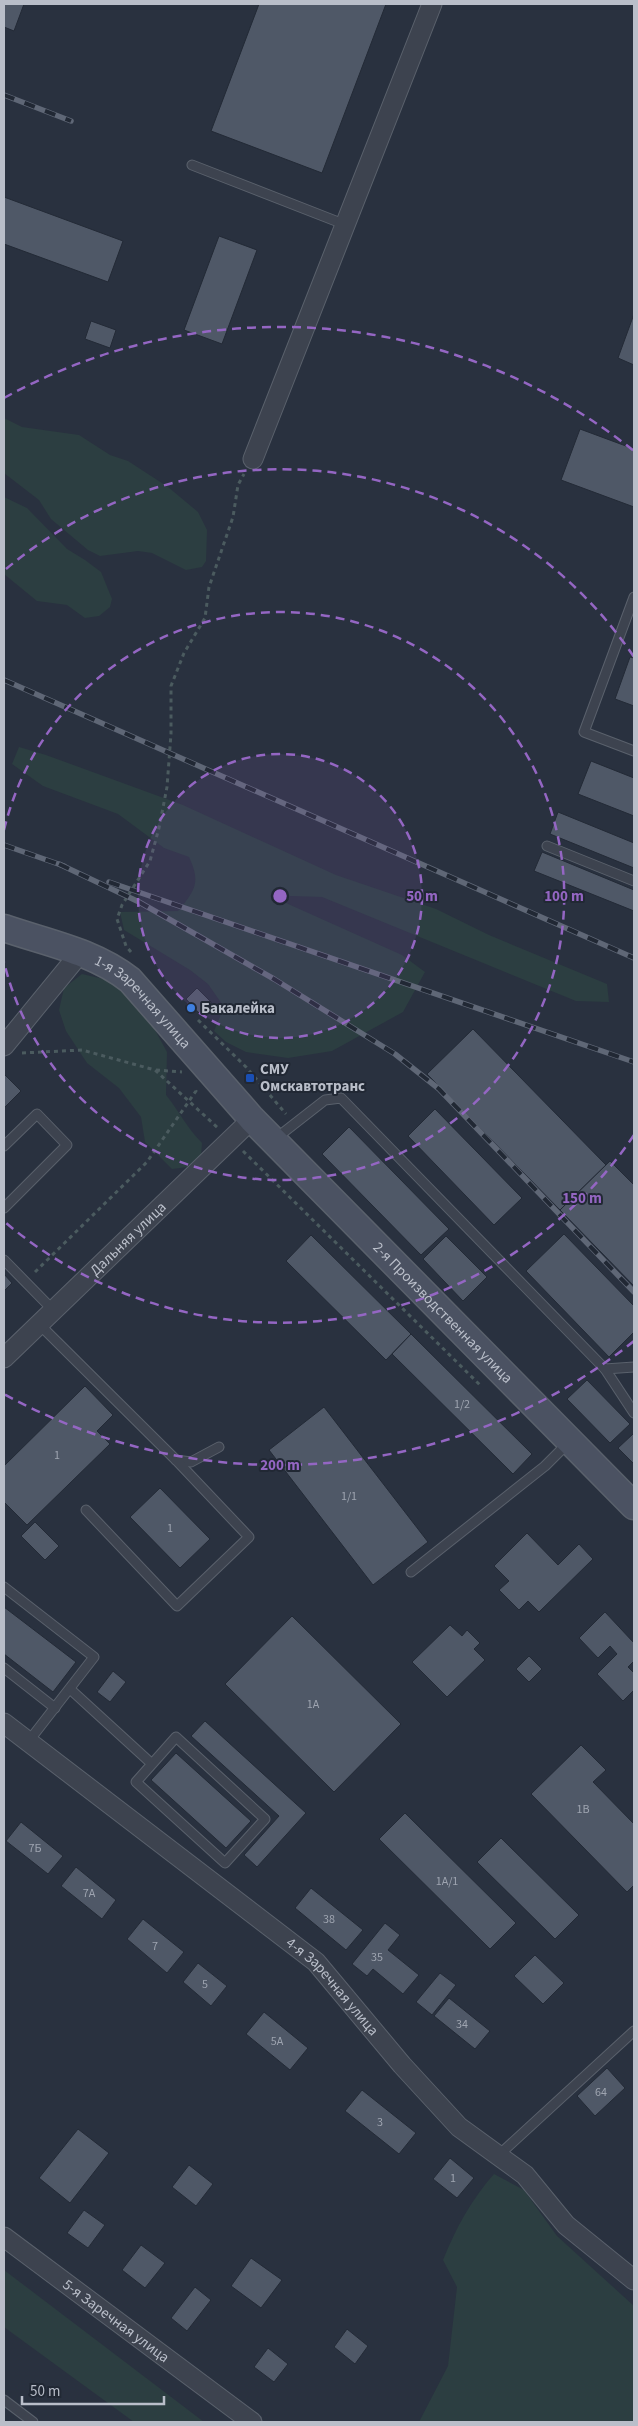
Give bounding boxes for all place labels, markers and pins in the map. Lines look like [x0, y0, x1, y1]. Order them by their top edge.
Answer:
centre of rings [271, 887, 289, 905]
place label: Бакалейка [201, 998, 275, 1019]
marker: Бакалейка [185, 1002, 197, 1014]
place label: СМУ Омскавтотранс [260, 1059, 365, 1097]
marker: СМУ Омскавтотранс [244, 1072, 256, 1084]

